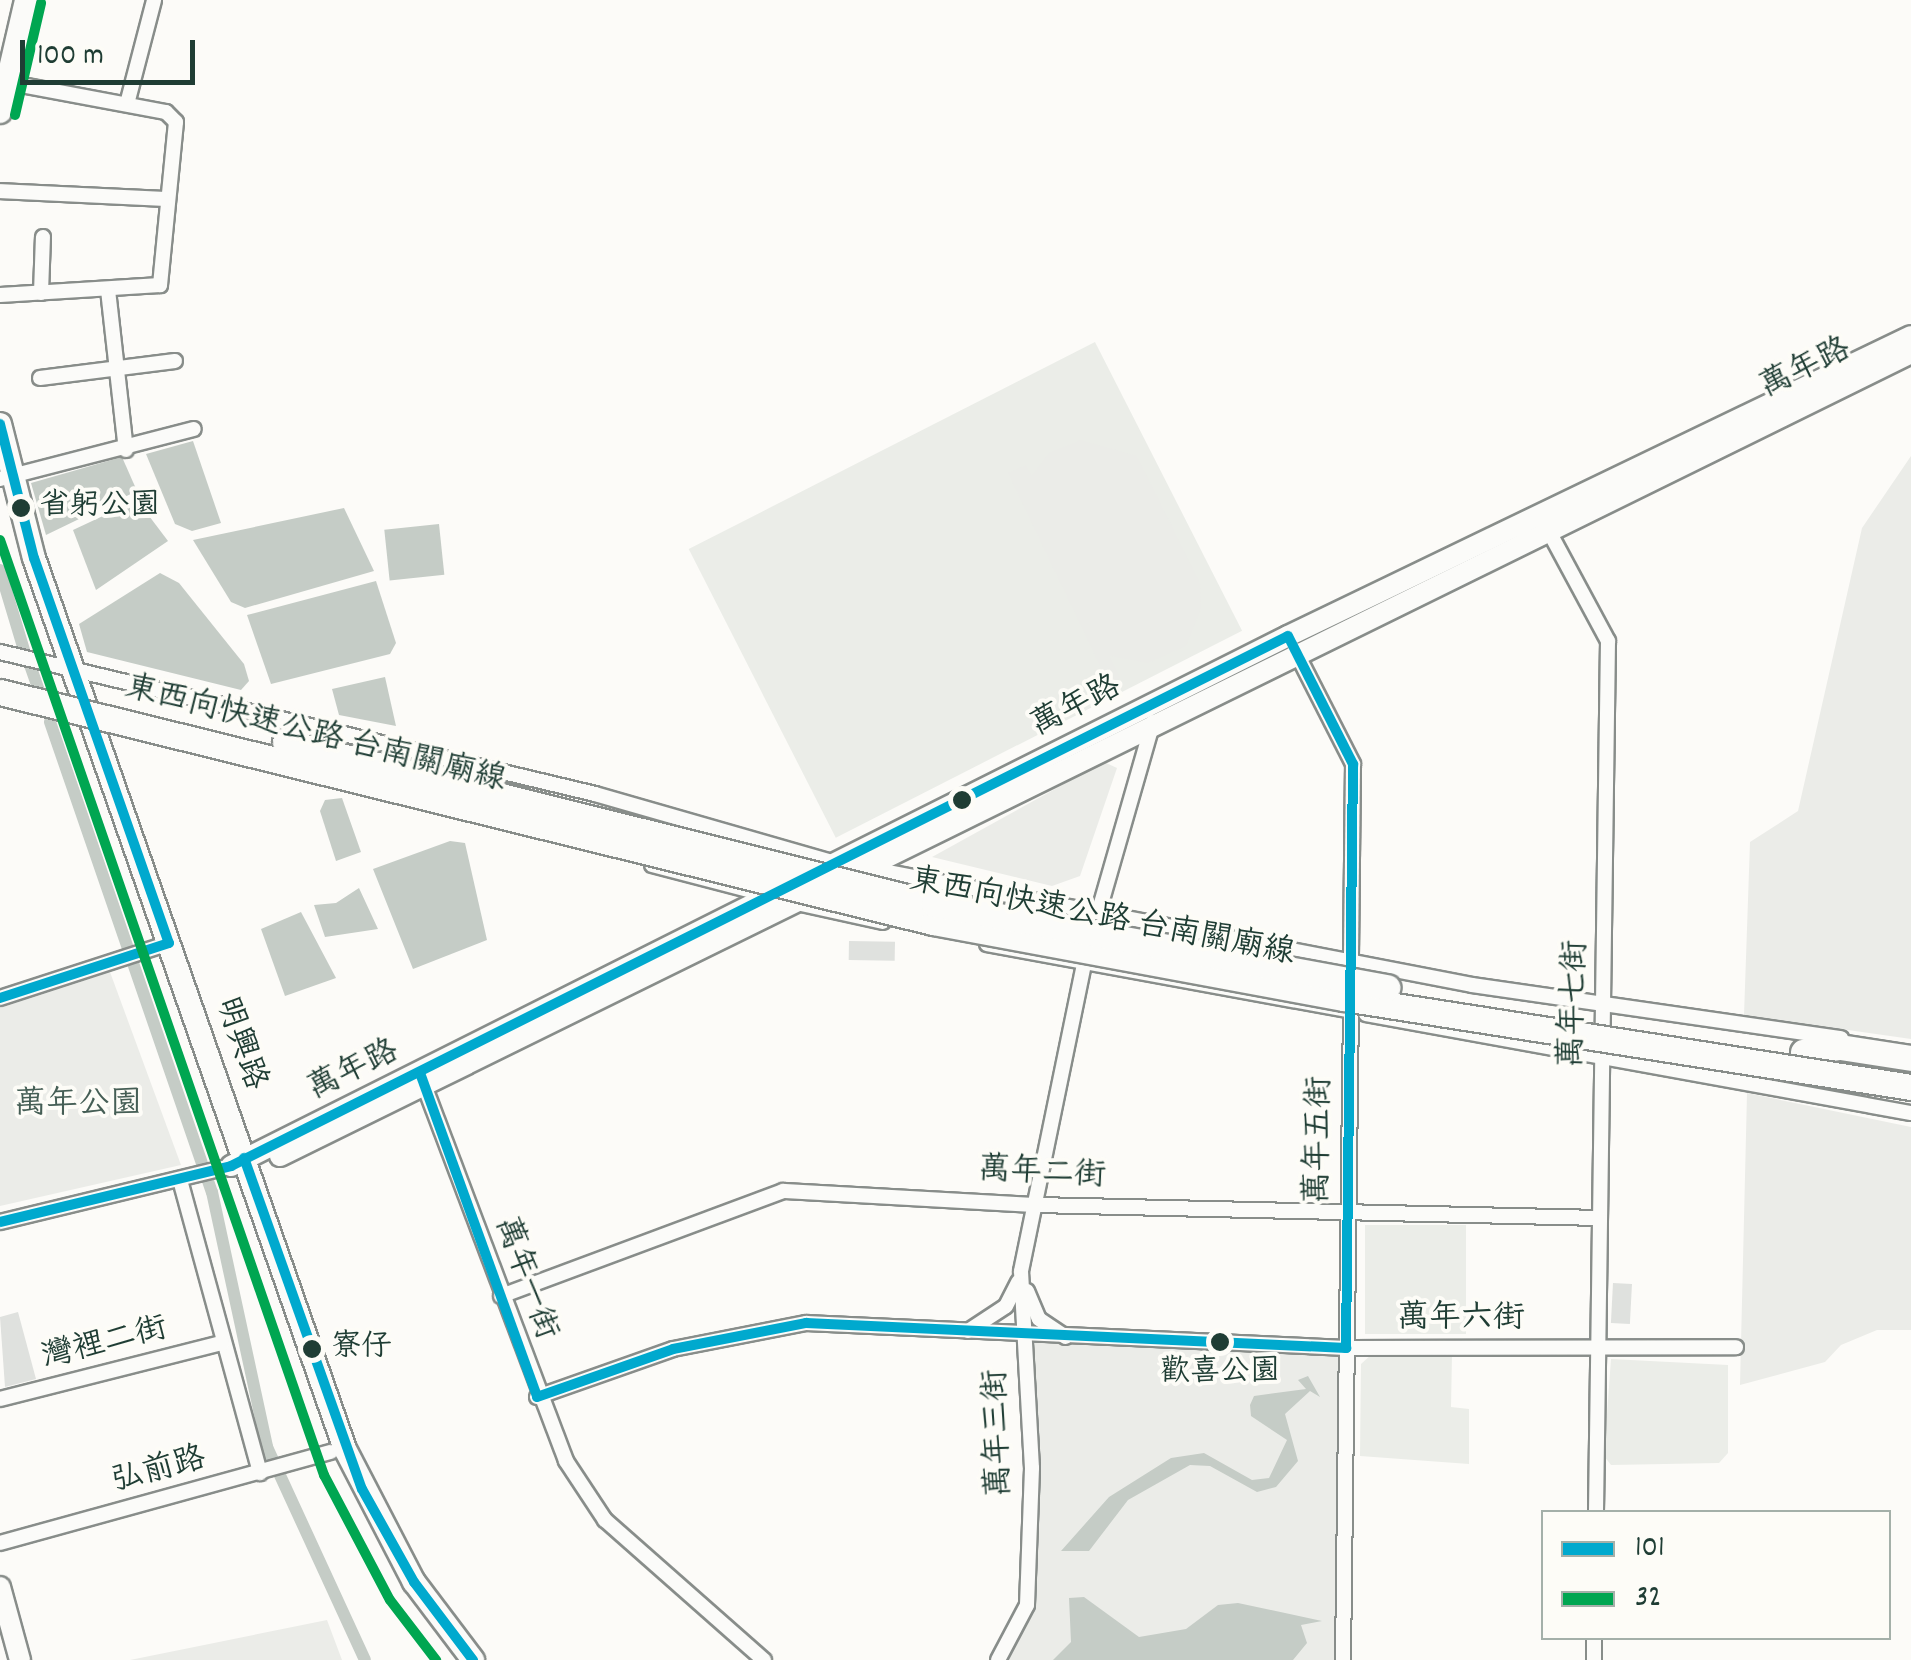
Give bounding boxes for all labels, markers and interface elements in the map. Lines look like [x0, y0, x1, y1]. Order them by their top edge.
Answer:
scale bar [25, 20, 200, 82]
text: 100 m [37, 36, 104, 79]
street label: 萬年路 [1754, 332, 1858, 408]
place label: 省躬公園 [40, 490, 160, 526]
marker: 省躬公園 [11, 498, 31, 518]
street label: 萬年路 [1026, 669, 1128, 747]
street label: 東西向快速公路 台南關廟線 [121, 670, 509, 802]
unlabelled marker [952, 790, 972, 810]
street label: 東西向快速公路 台南關廟線 [906, 863, 1298, 975]
street label: 萬年七街 [1555, 939, 1597, 1069]
street label: 明興路 [205, 992, 273, 1096]
street label: 萬年路 [302, 1034, 406, 1110]
street label: 萬年五街 [1301, 1076, 1341, 1204]
park label: 萬年公園 [14, 1087, 142, 1125]
street label: 萬年二街 [977, 1152, 1107, 1198]
street label: 萬年一街 [484, 1212, 564, 1346]
street label: 萬年六街 [1397, 1301, 1525, 1339]
street label: 灣裡二街 [38, 1311, 172, 1379]
place label: 寮仔 [331, 1331, 391, 1367]
marker: 歡喜公園 [1210, 1332, 1230, 1352]
marker: 寮仔 [302, 1339, 322, 1359]
place label: 歡喜公園 [1160, 1356, 1280, 1392]
street label: 萬年三街 [979, 1368, 1021, 1498]
street label: 弘前路 [108, 1441, 210, 1503]
legend [1541, 1510, 1891, 1640]
text: 101 [1635, 1528, 1665, 1571]
text: 32 [1635, 1578, 1661, 1621]

